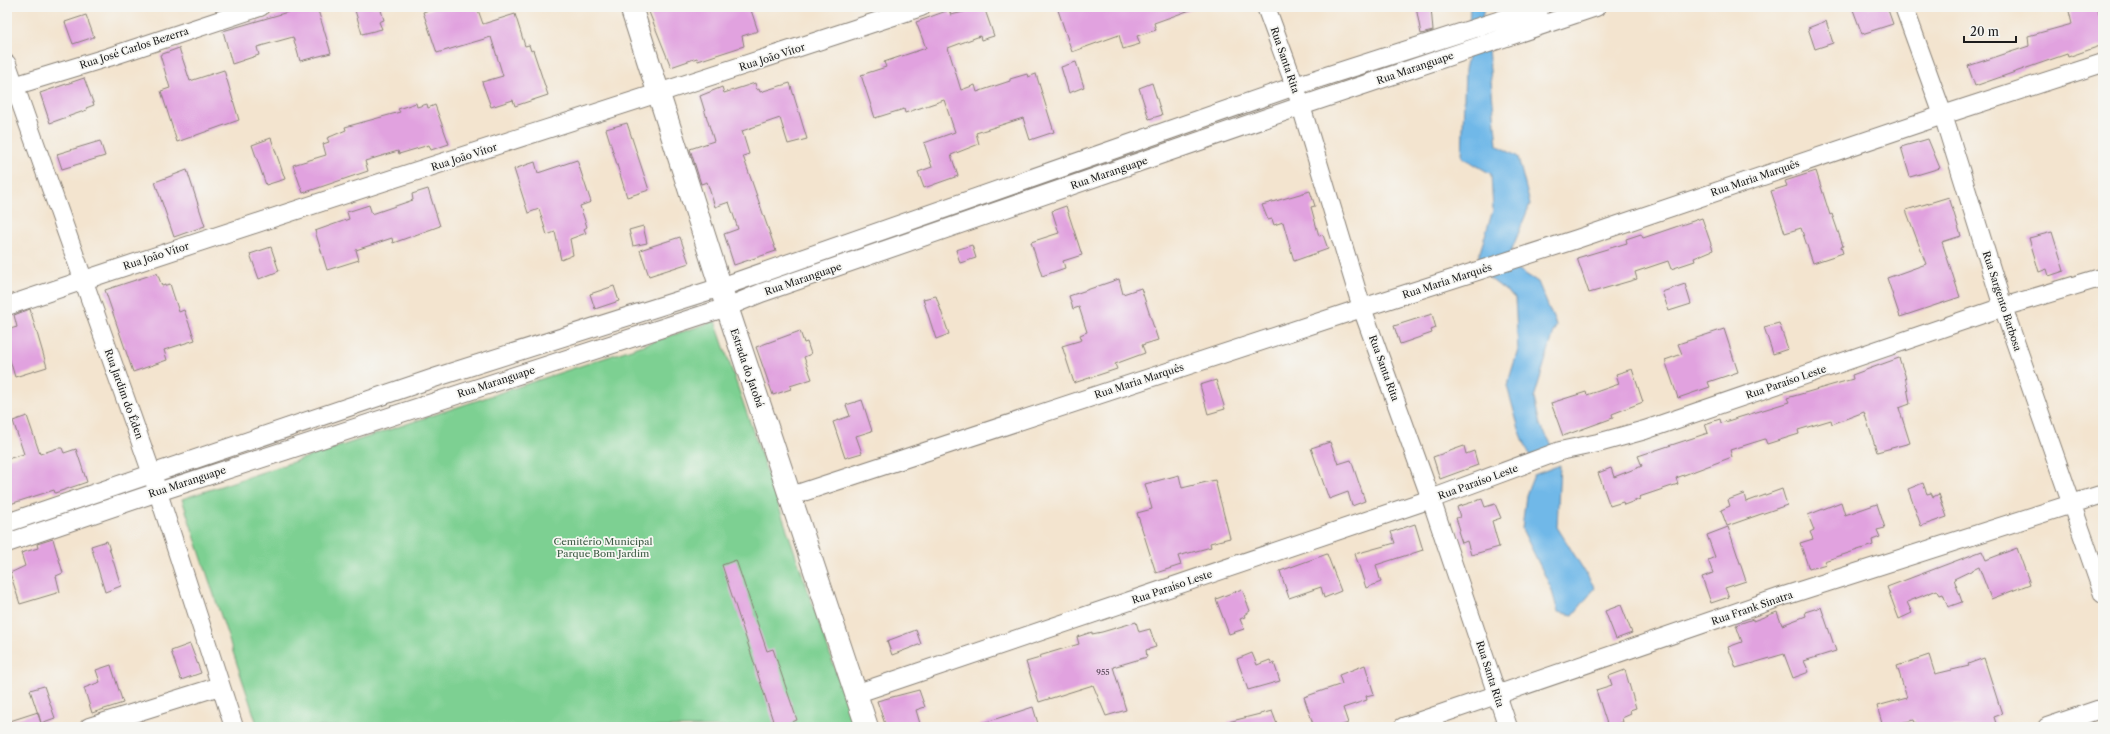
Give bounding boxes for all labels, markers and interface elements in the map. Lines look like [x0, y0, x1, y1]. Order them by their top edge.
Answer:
scale bar [1964, 18, 2016, 44]
street label: Rua José Carlos Bezerra [78, 24, 191, 72]
text: 20 m [1970, 24, 1999, 39]
street label: Rua Santa Rita [1268, 25, 1303, 96]
street label: Rua João Vítor [737, 40, 807, 74]
street label: Rua Maranguape [1375, 49, 1456, 87]
street label: Rua João Vítor [429, 140, 499, 174]
street label: Rua Maranguape [1069, 154, 1150, 192]
street label: Rua Maria Marquês [1709, 157, 1801, 199]
street label: Rua João Vítor [121, 239, 191, 273]
street label: Rua Sargento Barbosa [1980, 249, 2025, 353]
street label: Rua Maranguape [763, 260, 844, 298]
street label: Rua Maria Marquês [1401, 260, 1493, 302]
street label: Estrada do Jatobá [727, 327, 767, 410]
street label: Rua Santa Rita [1366, 333, 1402, 403]
street label: Rua Jardim do Éden [102, 347, 147, 441]
street label: Rua Maria Marquês [1093, 360, 1185, 402]
street label: Rua Paraíso Leste [1744, 362, 1828, 402]
street label: Rua Maranguape [456, 363, 537, 401]
street label: Rua Paraíso Leste [1436, 461, 1520, 503]
street label: Rua Maranguape [147, 463, 228, 501]
park label: Cemitério Municipal Parque Bom Jardim [554, 535, 653, 560]
street label: Rua Paraíso Leste [1130, 567, 1214, 607]
street label: Rua Frank Sinatra [1710, 588, 1795, 628]
street label: Rua Santa Rita [1473, 639, 1507, 710]
house number: 955 [1096, 667, 1110, 677]

